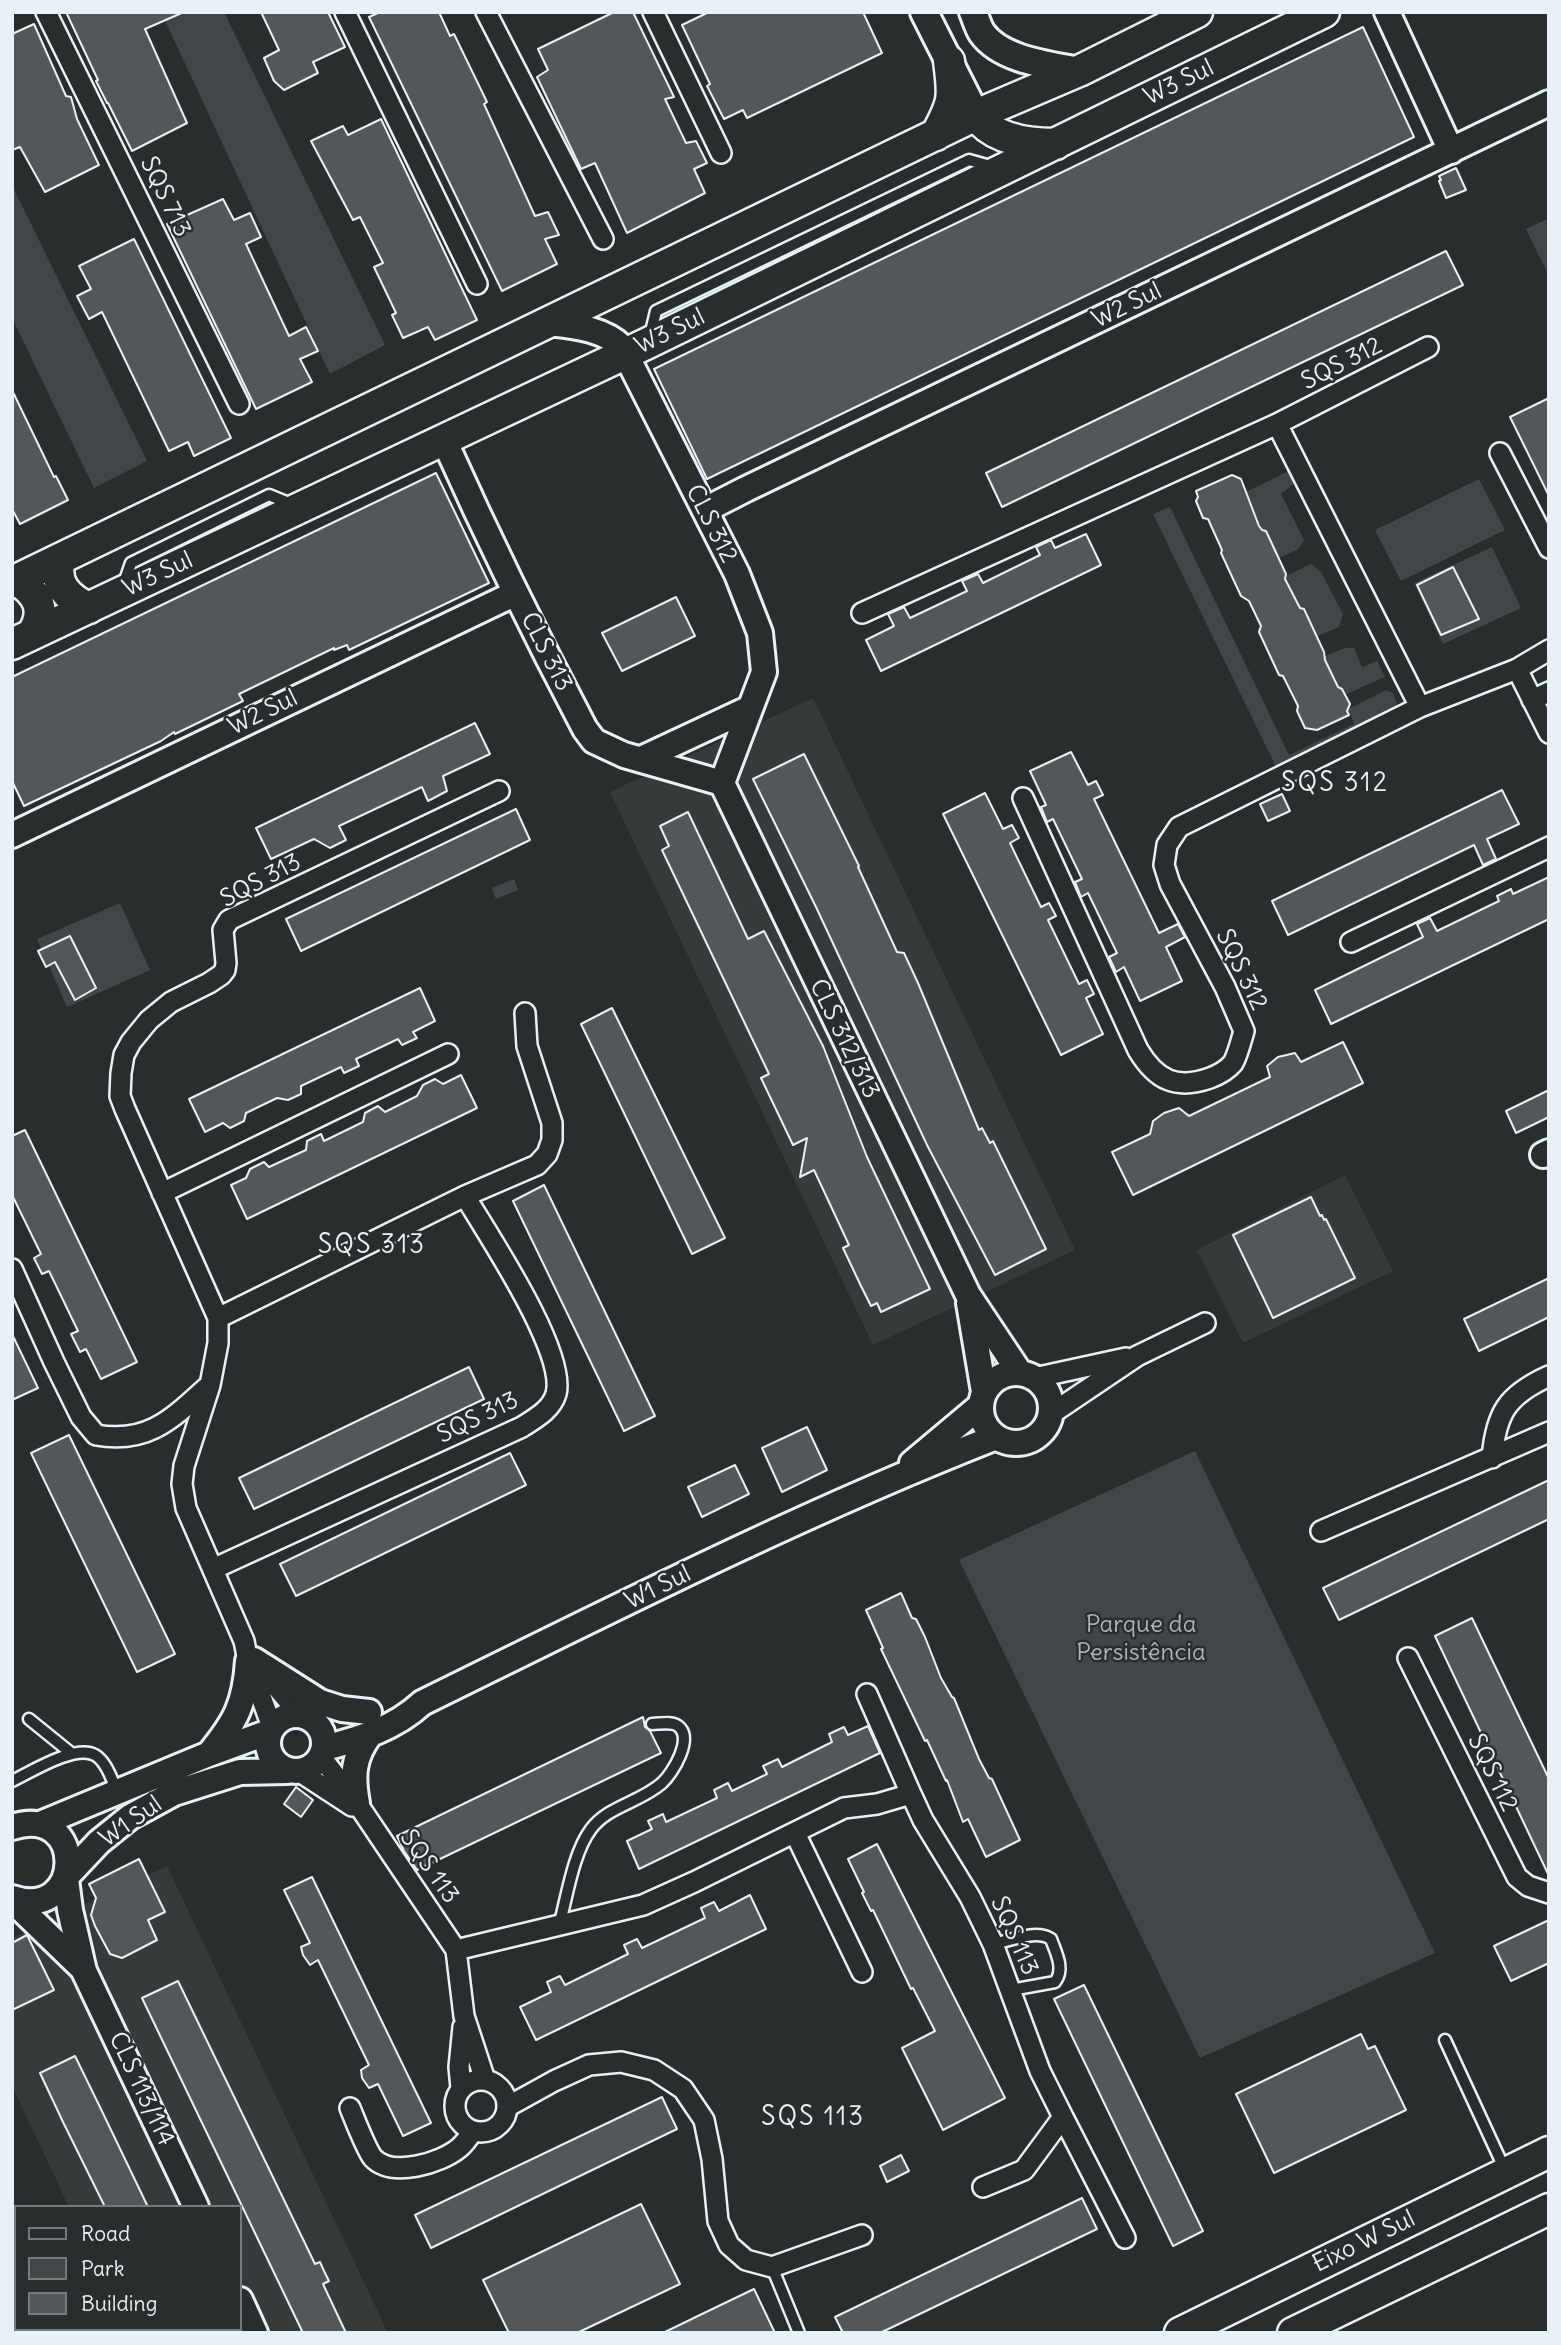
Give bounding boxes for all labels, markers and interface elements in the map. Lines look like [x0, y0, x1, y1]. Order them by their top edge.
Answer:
street label: W3 Sul [1139, 54, 1219, 112]
street label: SQS 713 [133, 152, 197, 242]
street label: W2 Sul [1088, 277, 1166, 335]
street label: W3 Sul [630, 303, 710, 361]
street label: SQS 312 [1297, 332, 1387, 396]
street label: CLS 312 [679, 480, 743, 568]
street label: W3 Sul [118, 546, 198, 604]
street label: CLS 313 [514, 608, 578, 696]
street label: W2 Sul [224, 684, 302, 742]
district label: SQS 312 [1282, 768, 1388, 800]
street label: SQS 313 [216, 848, 306, 914]
street label: SQS 312 [1209, 925, 1273, 1015]
street label: CLS 312/313 [803, 975, 885, 1103]
district label: SQS 313 [319, 1230, 425, 1262]
street label: SQS 313 [433, 1386, 523, 1450]
street label: W1 Sul [620, 1560, 696, 1616]
park label: Parque da Persistência [1076, 1611, 1206, 1667]
street label: SQS 112 [1461, 1730, 1523, 1816]
street label: W1 Sul [94, 1790, 168, 1854]
street label: SQS 113 [393, 1825, 465, 1909]
street label: SQS 113 [984, 1892, 1044, 1980]
street label: CLS 113/114 [102, 2028, 180, 2150]
district label: SQS 113 [762, 2102, 864, 2134]
legend [14, 2205, 242, 2331]
street label: Eixo W Sul [1308, 2205, 1420, 2279]
text: Road [81, 2220, 130, 2247]
text: Park [81, 2255, 124, 2282]
text: Building [81, 2290, 157, 2317]

